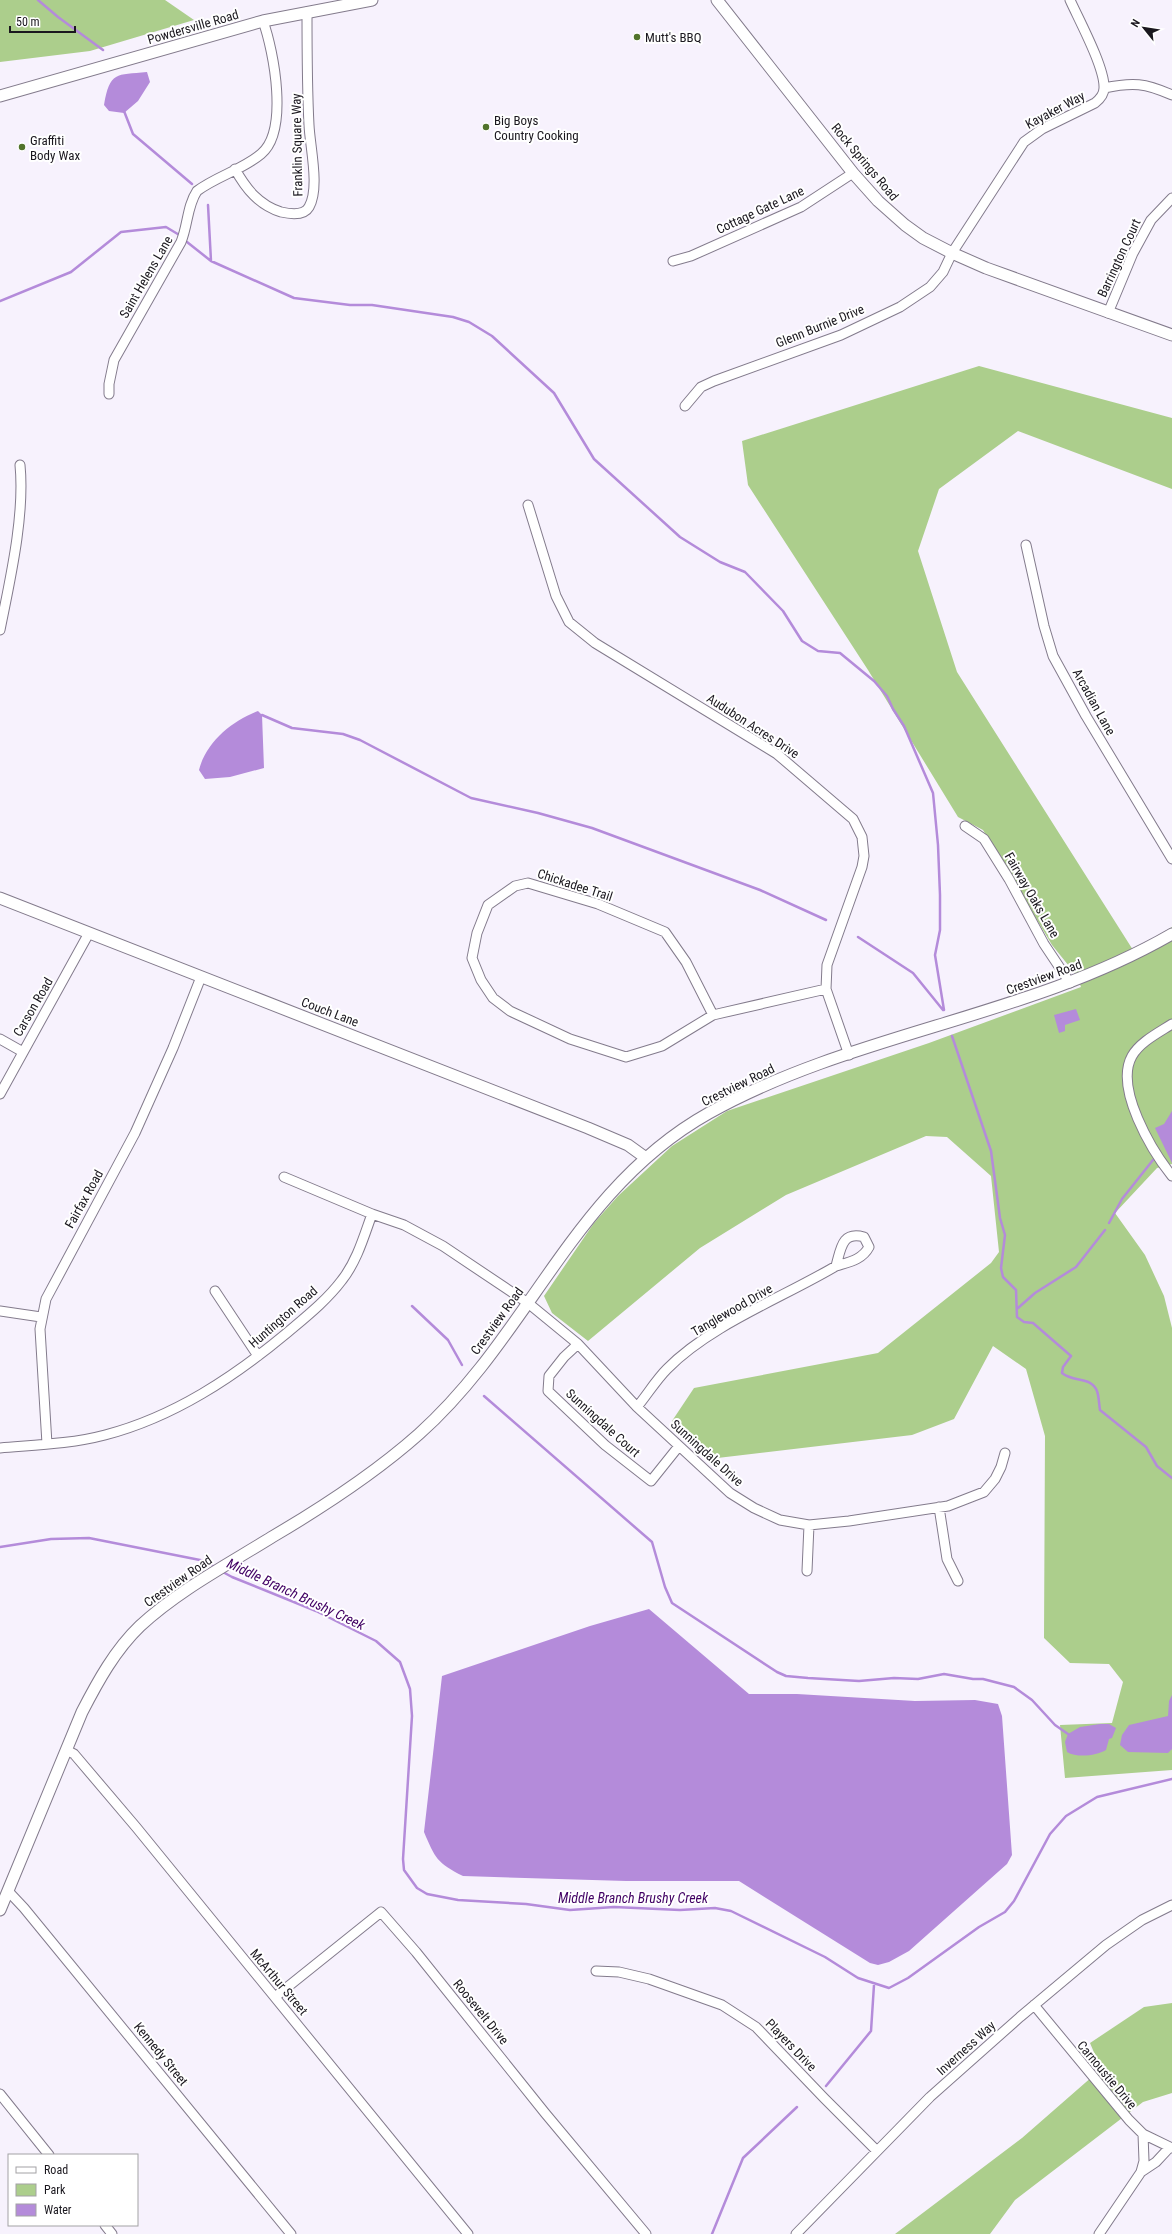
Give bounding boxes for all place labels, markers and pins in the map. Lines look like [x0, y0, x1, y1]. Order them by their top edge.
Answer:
place label: Mutt's BBQ [645, 30, 702, 45]
marker: Mutt's BBQ [632, 32, 642, 42]
place label: Big Boys Country Cooking [494, 113, 579, 143]
marker: Big Boys Country Cooking [481, 122, 491, 132]
place label: Graffiti Body Wax [30, 133, 80, 163]
marker: Graffiti Body Wax [17, 142, 27, 152]

